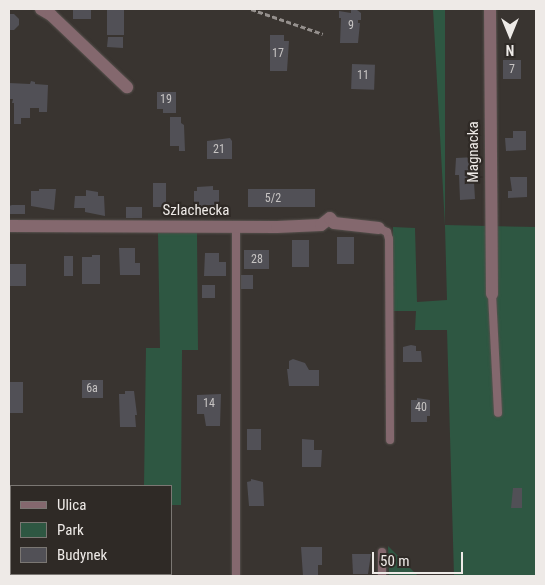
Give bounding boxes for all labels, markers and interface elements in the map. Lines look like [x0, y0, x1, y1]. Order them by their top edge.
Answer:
north arrow [485, 10, 535, 60]
house number: 9 [348, 19, 354, 33]
text: N [506, 42, 514, 58]
house number: 17 [272, 47, 284, 61]
house number: 7 [509, 63, 515, 77]
house number: 11 [357, 69, 369, 83]
house number: 19 [160, 93, 172, 107]
street label: Magnacka [465, 121, 483, 183]
house number: 21 [213, 143, 225, 157]
house number: 5/2 [265, 192, 281, 206]
street label: Szlachecka [162, 202, 230, 220]
house number: 28 [251, 253, 263, 267]
house number: 6a [86, 382, 98, 396]
house number: 14 [203, 397, 215, 411]
house number: 40 [415, 401, 427, 415]
legend [10, 485, 172, 575]
text: Ulica [57, 496, 86, 514]
text: Park [57, 521, 84, 539]
scale bar [375, 542, 466, 574]
text: Budynek [57, 546, 107, 564]
text: 50 m [380, 552, 410, 570]

